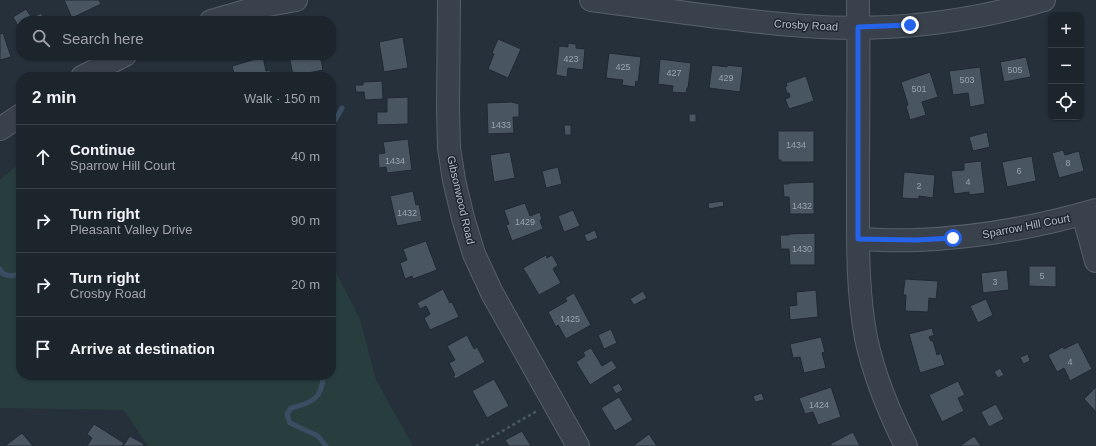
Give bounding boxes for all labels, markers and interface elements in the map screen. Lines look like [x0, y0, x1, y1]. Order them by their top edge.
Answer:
map controls [1048, 12, 1084, 120]
button: + [1048, 12, 1084, 48]
search box [16, 16, 336, 60]
route end [901, 16, 919, 34]
street label: Crosby Road [774, 17, 838, 33]
icon: search [30, 27, 52, 49]
text: Search here [62, 30, 144, 47]
button: − [1048, 48, 1084, 84]
house number: 423 [563, 54, 579, 64]
house number: 425 [615, 62, 631, 72]
house number: 505 [1007, 65, 1023, 75]
house number: 427 [666, 68, 682, 78]
house number: 429 [718, 73, 734, 83]
house number: 503 [959, 75, 975, 85]
house number: 501 [911, 84, 927, 94]
button: locate [1048, 84, 1084, 120]
text: 2 min [32, 88, 76, 107]
text: Walk · 150 m [244, 91, 320, 106]
house number: 1433 [491, 120, 511, 130]
house number: 1434 [786, 140, 806, 150]
text: Continue [70, 141, 135, 158]
icon: ahead [32, 146, 54, 168]
text: 40 m [291, 149, 320, 164]
street label: Gibsonwood Road [445, 155, 477, 245]
house number: 1434 [385, 156, 405, 166]
text: Sparrow Hill Court [70, 158, 175, 173]
house number: 8 [1065, 158, 1071, 168]
house number: 6 [1016, 166, 1022, 176]
house number: 4 [965, 177, 971, 187]
house number: 2 [916, 181, 922, 191]
house number: 1432 [792, 201, 812, 211]
text: Turn right [70, 205, 140, 222]
house number: 1432 [397, 208, 417, 218]
icon: right [32, 210, 54, 232]
street label: Sparrow Hill Court [981, 212, 1071, 240]
text: 90 m [291, 213, 320, 228]
house number: 1429 [515, 217, 535, 227]
text: Pleasant Valley Drive [70, 222, 193, 237]
route start [944, 229, 962, 247]
house number: 1430 [792, 244, 812, 254]
text: Turn right [70, 269, 140, 286]
house number: 5 [1039, 271, 1045, 281]
icon: right [32, 274, 54, 296]
text: 20 m [291, 277, 320, 292]
house number: 3 [992, 277, 998, 287]
text: Crosby Road [70, 286, 146, 301]
house number: 1425 [560, 314, 580, 324]
icon: arrive [32, 338, 54, 360]
text: Arrive at destination [70, 340, 215, 357]
house number: 4 [1067, 357, 1073, 367]
house number: 1424 [809, 400, 829, 410]

